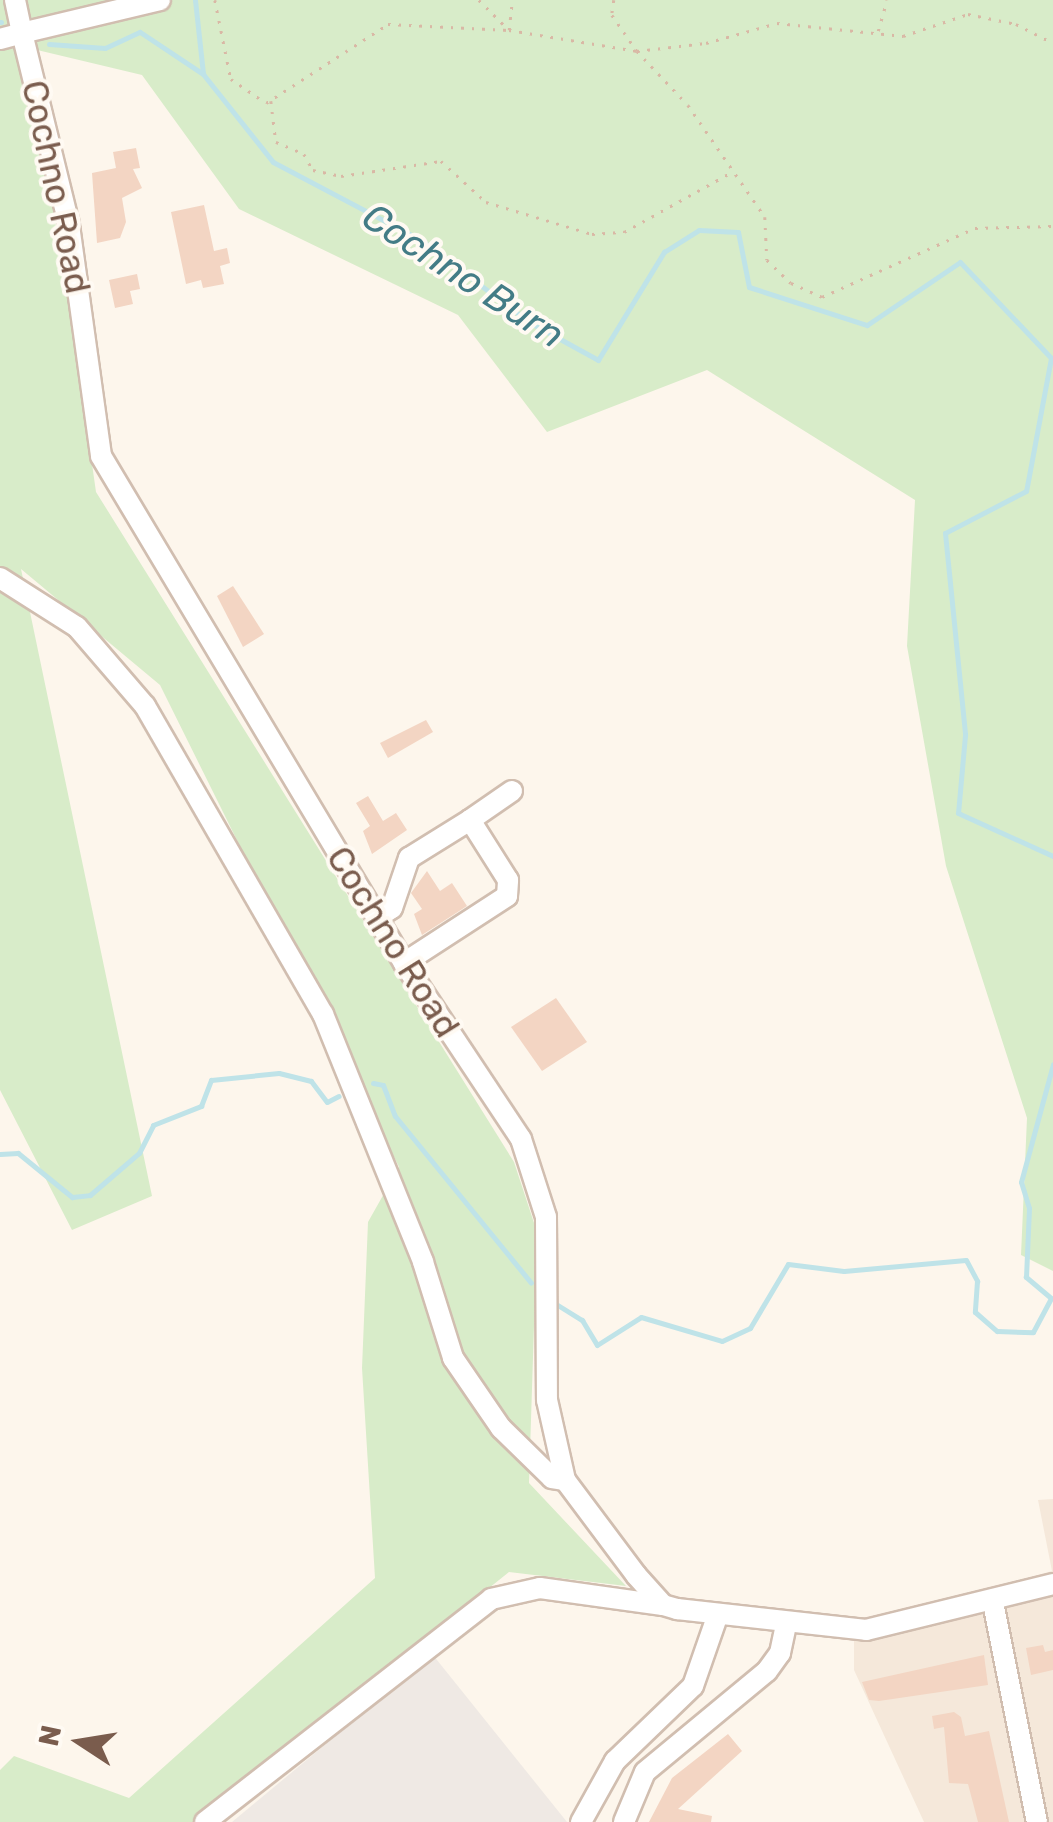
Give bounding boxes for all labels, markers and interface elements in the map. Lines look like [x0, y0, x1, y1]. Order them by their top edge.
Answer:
street label: Cochno Road [13, 77, 99, 297]
water label: Cochno Burn [354, 194, 572, 358]
street label: Cochno Road [318, 839, 468, 1045]
north arrow [30, 1692, 130, 1792]
text: N [32, 1722, 68, 1749]

